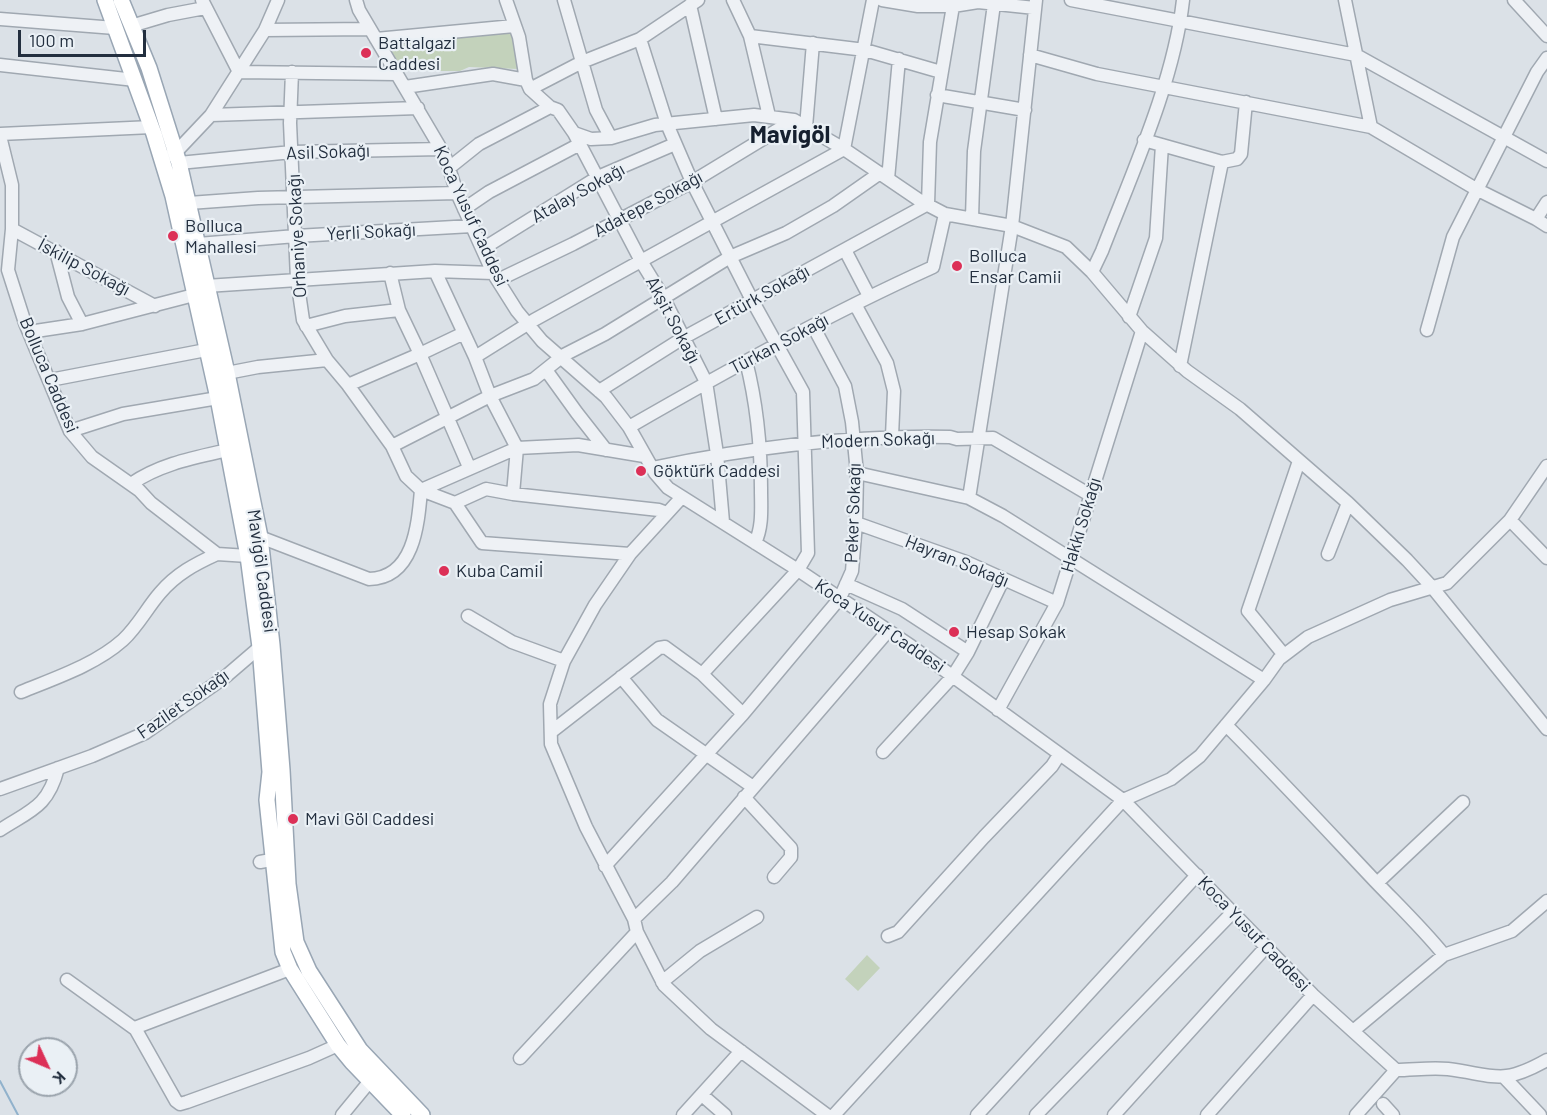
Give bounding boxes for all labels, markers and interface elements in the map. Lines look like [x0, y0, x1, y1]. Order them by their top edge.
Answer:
scale bar [21, 18, 148, 56]
text: 100 m [29, 29, 74, 51]
place label: Battalgazi Caddesi [378, 32, 456, 74]
marker: Battalgazi Caddesi [359, 46, 373, 60]
district label: Mavigöl [750, 121, 830, 149]
street label: Asil Sokağı [286, 140, 370, 164]
street label: Koca Yusuf Caddesi [429, 142, 513, 290]
street label: Atalay Sokağı [528, 158, 628, 228]
street label: Adatepe Sokağı [590, 166, 706, 242]
street label: Orhaniye Sokağı [283, 174, 311, 298]
place label: Bolluca Mahallesi [185, 215, 257, 258]
street label: Yerli Sokağı [326, 219, 416, 245]
marker: Bolluca Mahallesi [166, 229, 180, 243]
street label: İskilip Sokağı [34, 234, 134, 300]
place label: Bolluca Ensar Camii [969, 245, 1062, 288]
marker: Bolluca Ensar Camii [950, 259, 964, 273]
street label: Ertürk Sokağı [711, 260, 813, 330]
street label: Akşit Sokağı [641, 273, 705, 367]
street label: Türkan Sokağı [726, 309, 832, 379]
street label: Bolluca Caddesi [15, 314, 83, 436]
street label: Modern Sokağı [821, 427, 935, 453]
place label: Göktürk Caddesi [653, 460, 780, 482]
street label: Peker Sokağı [840, 463, 866, 563]
marker: Göktürk Caddesi [634, 464, 648, 478]
street label: Hakkı Sokağı [1056, 475, 1106, 575]
street label: Mavigöl Caddesi [243, 508, 281, 634]
street label: Hayran Sokağı [902, 530, 1012, 592]
place label: Kuba Camiİ [456, 560, 543, 582]
marker: Kuba Camiİ [437, 564, 451, 578]
street label: Koca Yusuf Caddesi [811, 574, 949, 678]
place label: Hesap Sokak [966, 621, 1066, 643]
marker: Hesap Sokak [947, 625, 961, 639]
street label: Fazilet Sokağı [133, 664, 233, 744]
place label: Mavi Göl Caddesi [305, 808, 434, 830]
marker: Mavi Göl Caddesi [286, 812, 300, 826]
street label: Koca Yusuf Caddesi [1193, 872, 1315, 996]
north arrow [18, 1037, 78, 1097]
text: K [50, 1068, 70, 1089]

